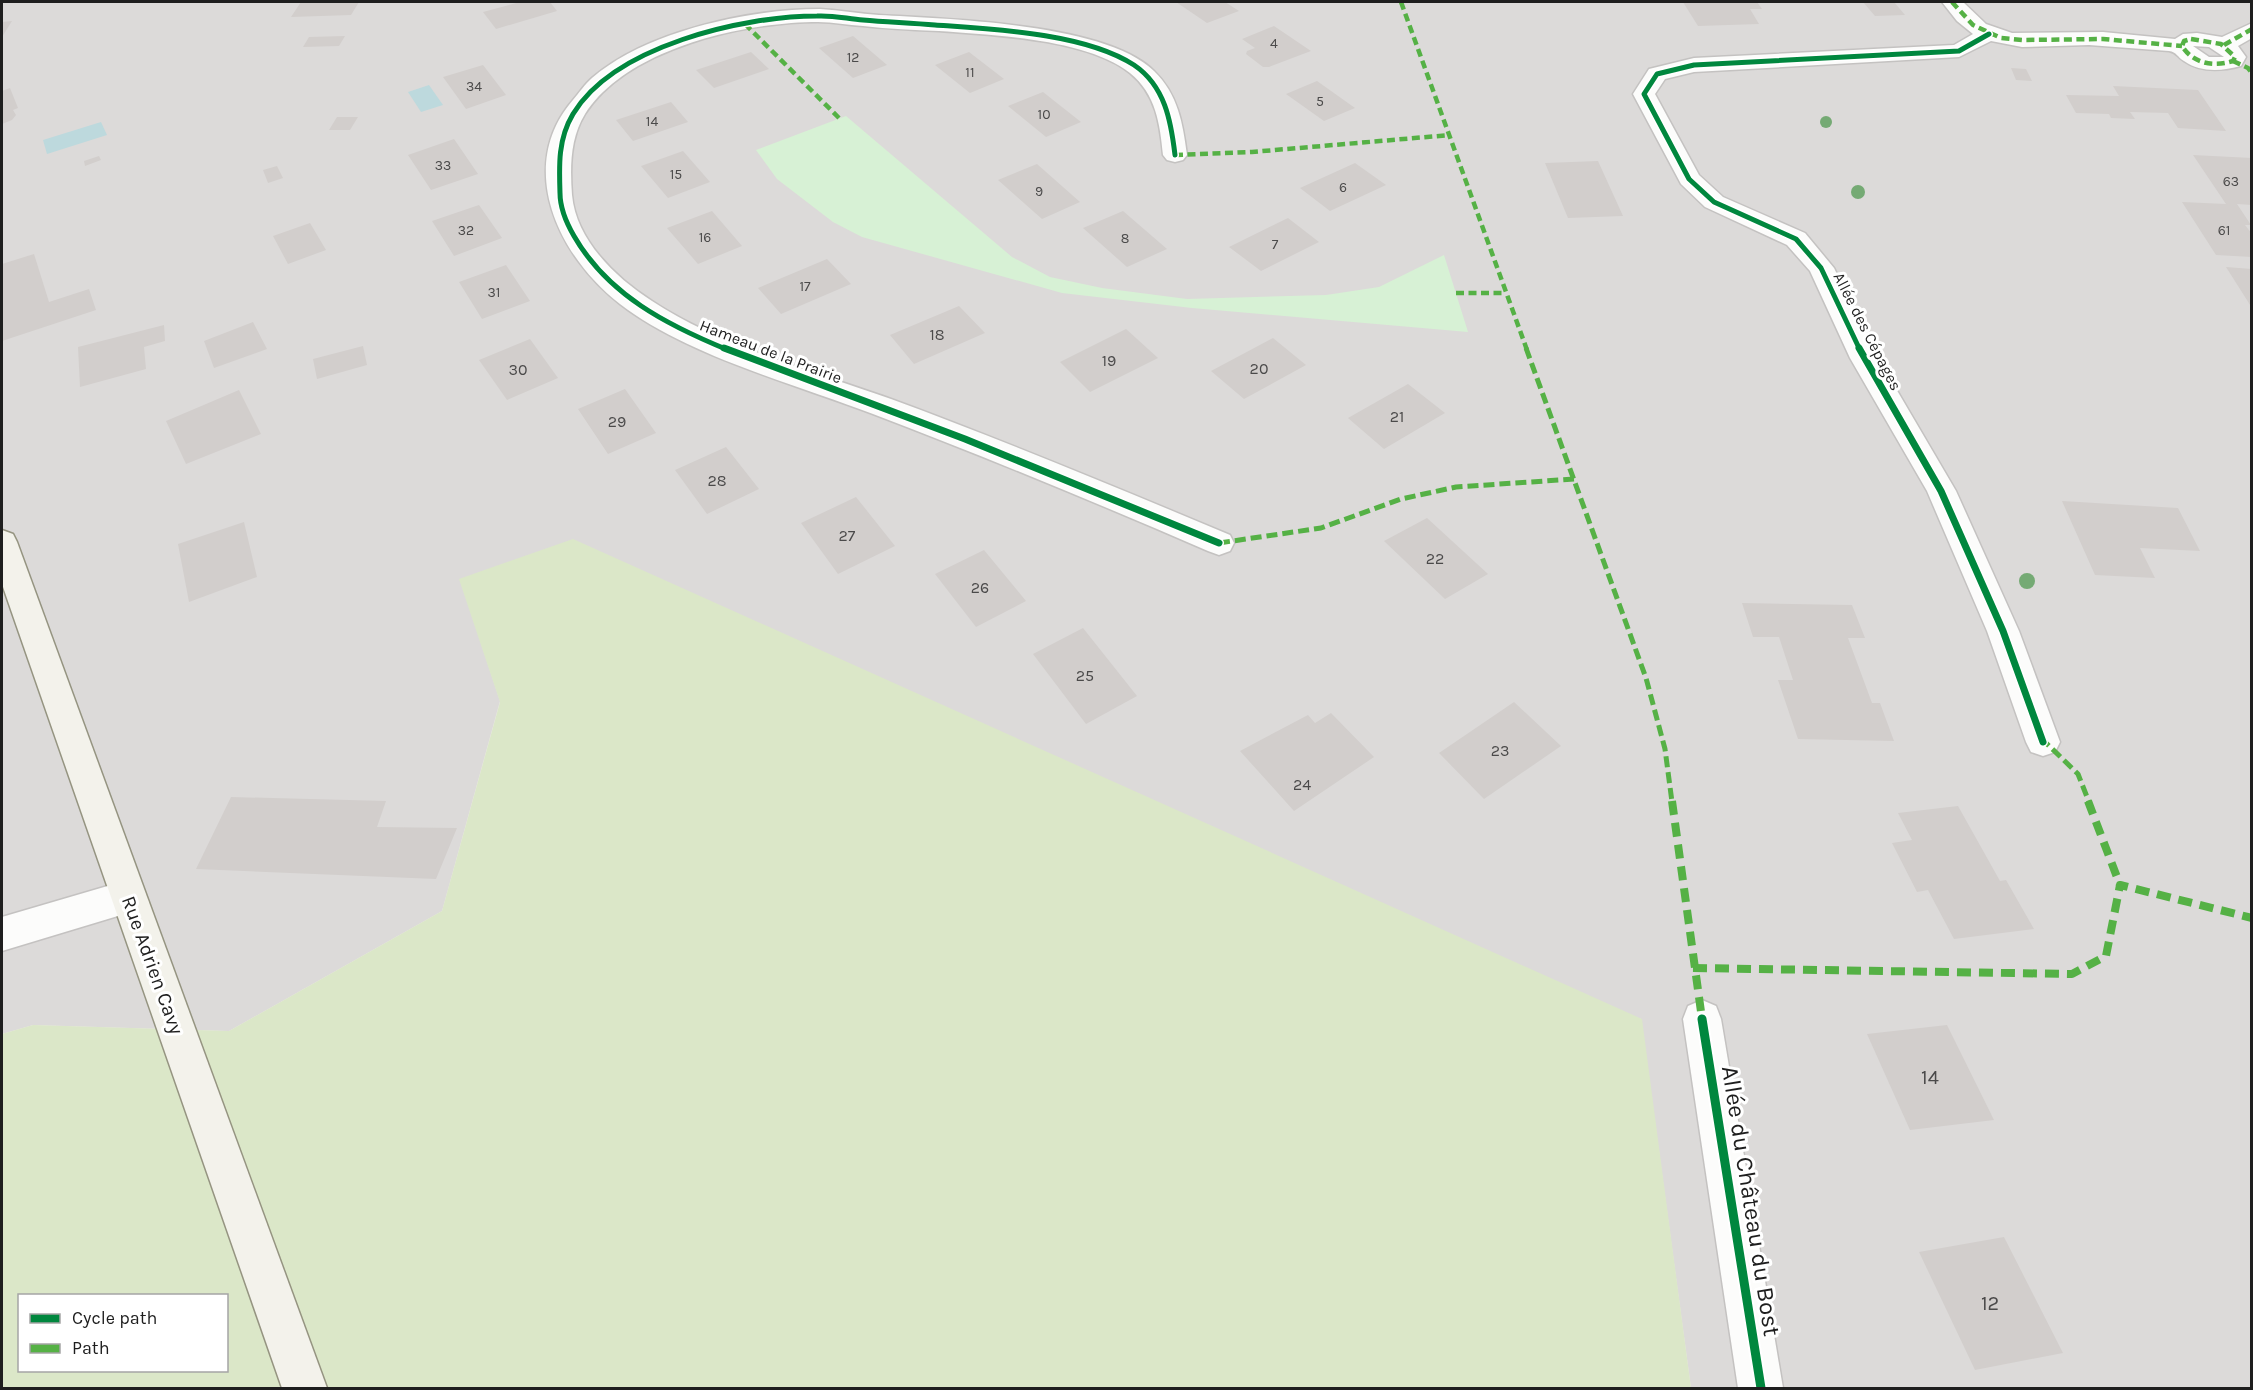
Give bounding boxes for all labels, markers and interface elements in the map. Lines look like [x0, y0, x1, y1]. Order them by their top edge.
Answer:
house number: 4 [1270, 35, 1278, 52]
house number: 12 [847, 49, 859, 66]
house number: 11 [965, 64, 975, 81]
house number: 34 [466, 78, 482, 95]
house number: 5 [1316, 93, 1324, 110]
house number: 10 [1038, 106, 1050, 123]
house number: 14 [646, 113, 658, 130]
house number: 33 [435, 157, 451, 174]
house number: 15 [670, 166, 682, 183]
house number: 63 [2223, 173, 2239, 190]
house number: 6 [1339, 179, 1347, 196]
house number: 9 [1035, 183, 1043, 200]
house number: 32 [458, 222, 474, 239]
house number: 61 [2218, 222, 2230, 239]
house number: 16 [699, 229, 711, 246]
house number: 8 [1121, 230, 1129, 247]
house number: 7 [1272, 236, 1279, 253]
street label: Allée des Cépages [1830, 269, 1906, 394]
house number: 17 [799, 278, 811, 295]
house number: 31 [488, 284, 500, 301]
street label: Hameau de la Prairie [697, 316, 845, 387]
house number: 18 [929, 325, 945, 344]
house number: 19 [1102, 351, 1116, 370]
house number: 20 [1250, 359, 1268, 378]
house number: 30 [509, 360, 527, 379]
house number: 21 [1390, 407, 1404, 426]
house number: 29 [608, 412, 626, 431]
house number: 28 [707, 471, 727, 490]
house number: 27 [839, 526, 856, 545]
house number: 22 [1426, 549, 1444, 568]
house number: 26 [971, 578, 989, 597]
house number: 25 [1076, 666, 1094, 685]
house number: 23 [1491, 741, 1509, 760]
house number: 24 [1293, 775, 1311, 794]
street label: Rue Adrien Cavy [117, 893, 188, 1038]
street label: Allée du Château du Bost [1716, 1064, 1786, 1338]
house number: 14 [1921, 1066, 1939, 1089]
house number: 12 [1981, 1292, 1999, 1315]
legend [18, 1294, 228, 1372]
text: Cycle path [72, 1307, 157, 1329]
text: Path [72, 1337, 110, 1359]

